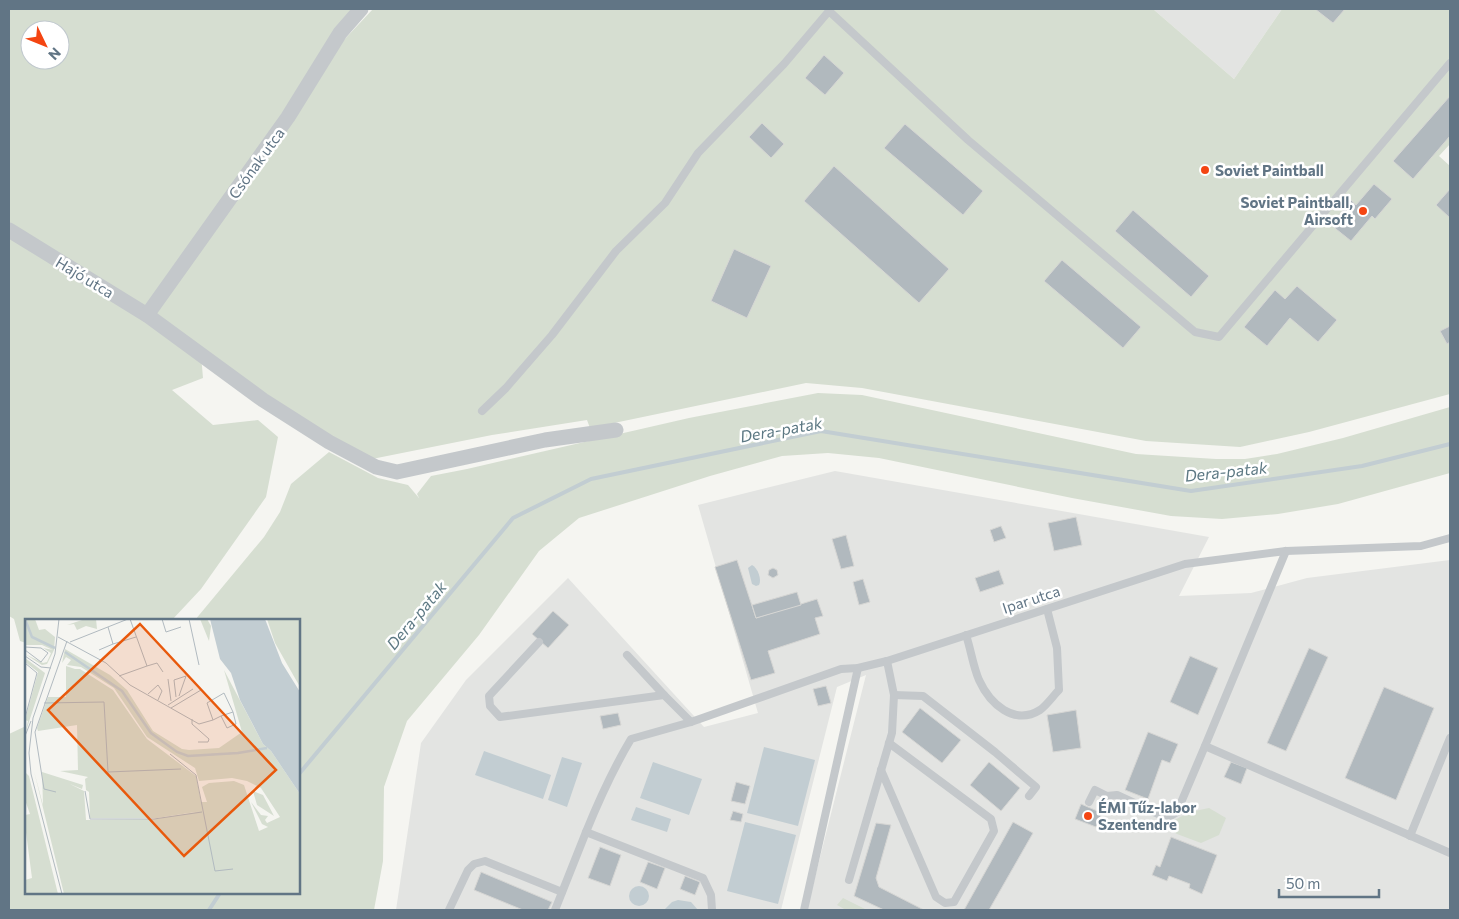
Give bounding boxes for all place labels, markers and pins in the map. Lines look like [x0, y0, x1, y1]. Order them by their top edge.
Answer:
place label: Soviet Paintball [1215, 161, 1324, 179]
marker: Soviet Paintball [1199, 164, 1211, 176]
place label: Soviet Paintball, Airsoft [1240, 193, 1353, 228]
marker: Soviet Paintball, Airsoft [1357, 205, 1369, 217]
place label: ÉMI Tűz-labor Szentendre [1098, 798, 1196, 833]
marker: ÉMI Tűz-labor Szentendre [1082, 810, 1094, 822]

